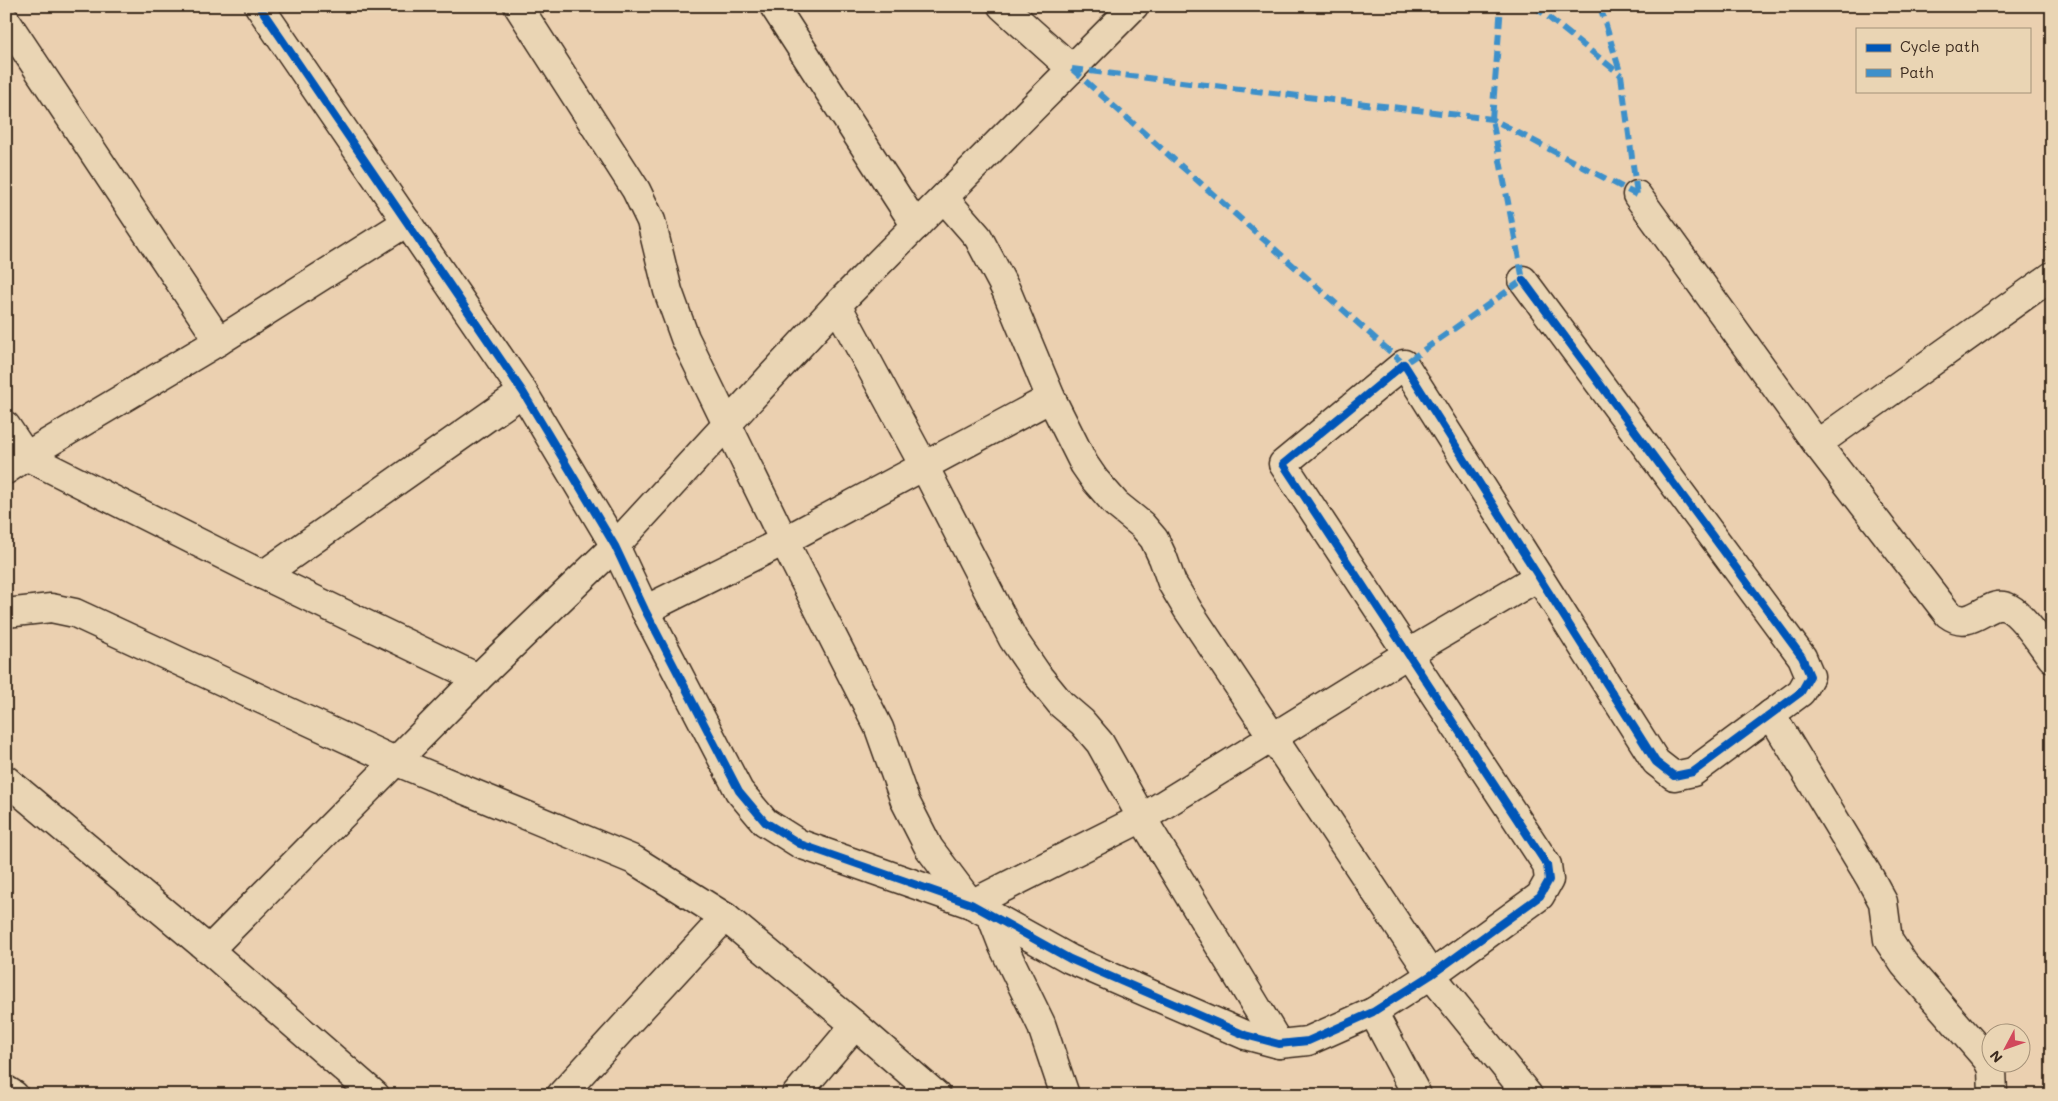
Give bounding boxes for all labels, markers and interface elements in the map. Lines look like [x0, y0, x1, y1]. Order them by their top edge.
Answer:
legend [1856, 28, 2030, 92]
text: Cycle path [1900, 36, 1979, 56]
text: Path [1900, 62, 1934, 82]
north arrow [1980, 1024, 2030, 1074]
text: N [1985, 1047, 2006, 1067]

